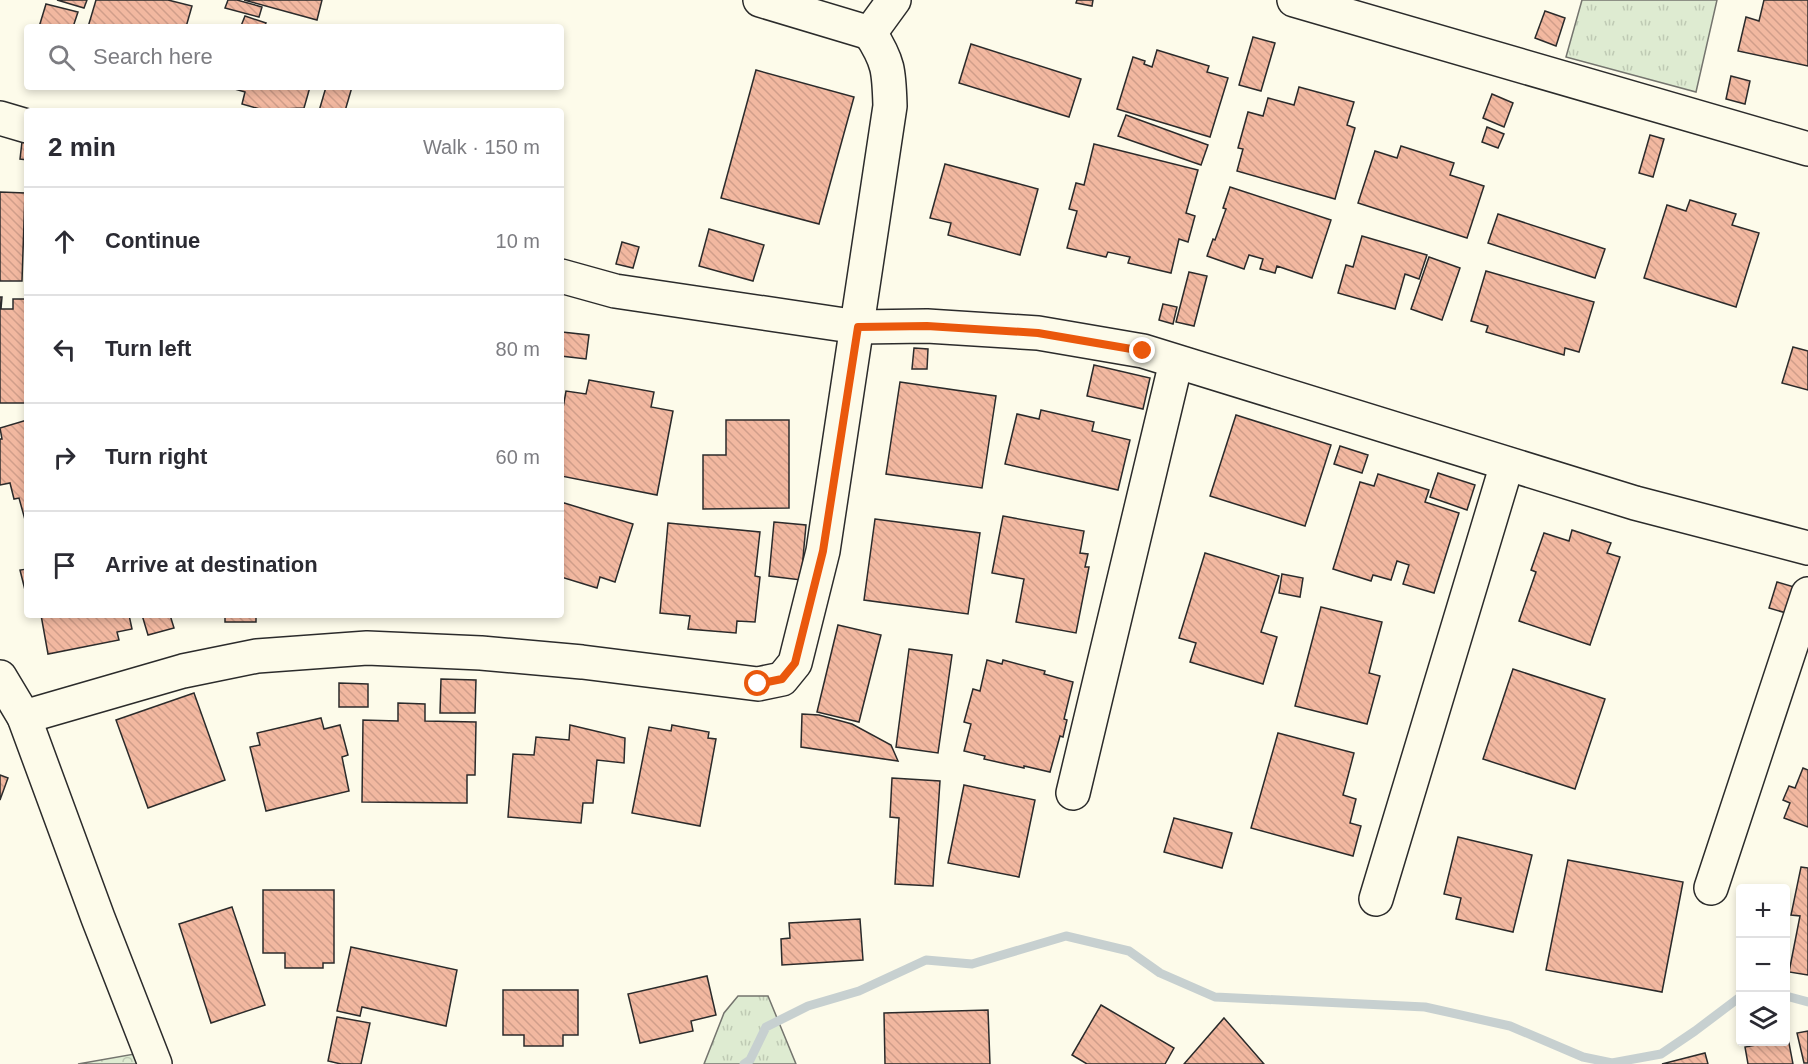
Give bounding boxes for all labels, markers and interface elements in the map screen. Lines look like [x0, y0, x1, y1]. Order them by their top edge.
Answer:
search box [24, 24, 564, 90]
icon: search [45, 41, 78, 74]
text: Search here [93, 44, 213, 69]
text: 2 min [48, 132, 116, 162]
text: Walk · 150 m [423, 136, 540, 158]
icon: ahead [48, 225, 81, 258]
text: Continue [105, 228, 200, 253]
text: 10 m [496, 230, 540, 252]
icon: left [48, 333, 81, 366]
text: Turn left [105, 336, 191, 361]
route end [1129, 337, 1155, 363]
text: 80 m [496, 338, 540, 360]
icon: right [48, 441, 81, 474]
text: Turn right [105, 444, 207, 469]
text: 60 m [496, 446, 540, 468]
icon: arrive [48, 549, 81, 582]
text: Arrive at destination [105, 552, 318, 577]
route start [744, 670, 770, 696]
map controls [1736, 884, 1790, 1046]
button: + [1736, 884, 1790, 938]
button: − [1736, 938, 1790, 992]
button: layers [1736, 992, 1790, 1046]

